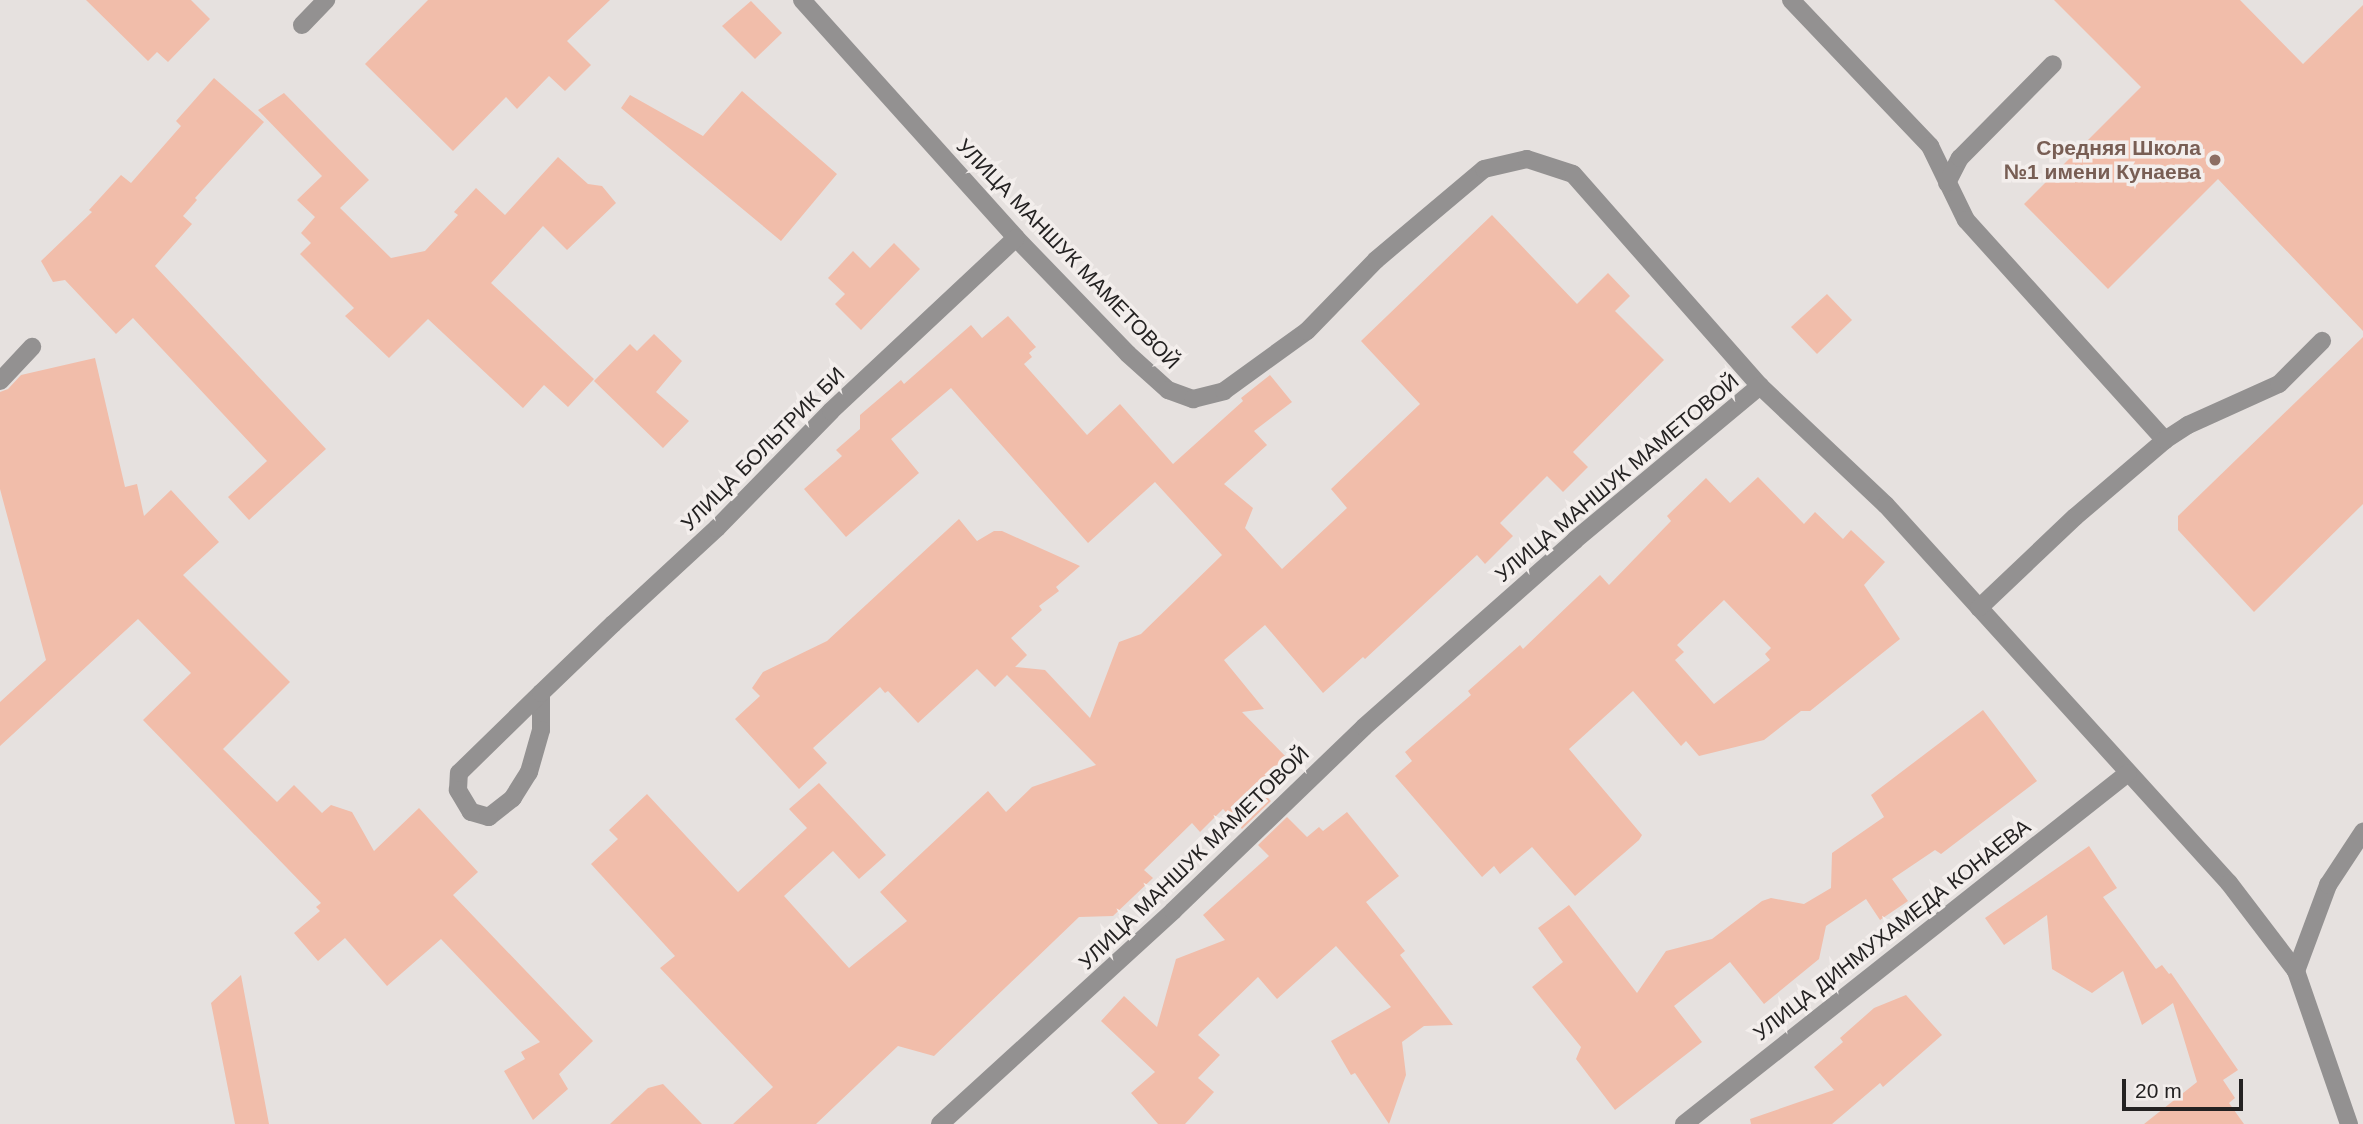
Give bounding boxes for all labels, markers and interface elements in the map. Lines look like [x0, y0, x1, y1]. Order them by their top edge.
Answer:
street label: УЛИЦА МАНШУК МАМЕТОВОЙ [951, 134, 1185, 374]
place label: Средняя Школа №1 имени Кунаева [2004, 135, 2201, 185]
marker: Средняя Школа №1 имени Кунаева [2207, 152, 2223, 168]
street label: УЛИЦА БОЛЬТРИК БИ [676, 362, 850, 536]
street label: УЛИЦА МАНШУК МАМЕТОВОЙ [1490, 369, 1744, 587]
street label: УЛИЦА МАНШУК МАМЕТОВОЙ [1074, 741, 1314, 975]
street label: УЛИЦА ДИНМУХАМЕДА КОНАЕВА [1748, 814, 2036, 1046]
scale bar [2125, 1064, 2246, 1108]
text: 20 m [2135, 1079, 2182, 1102]

